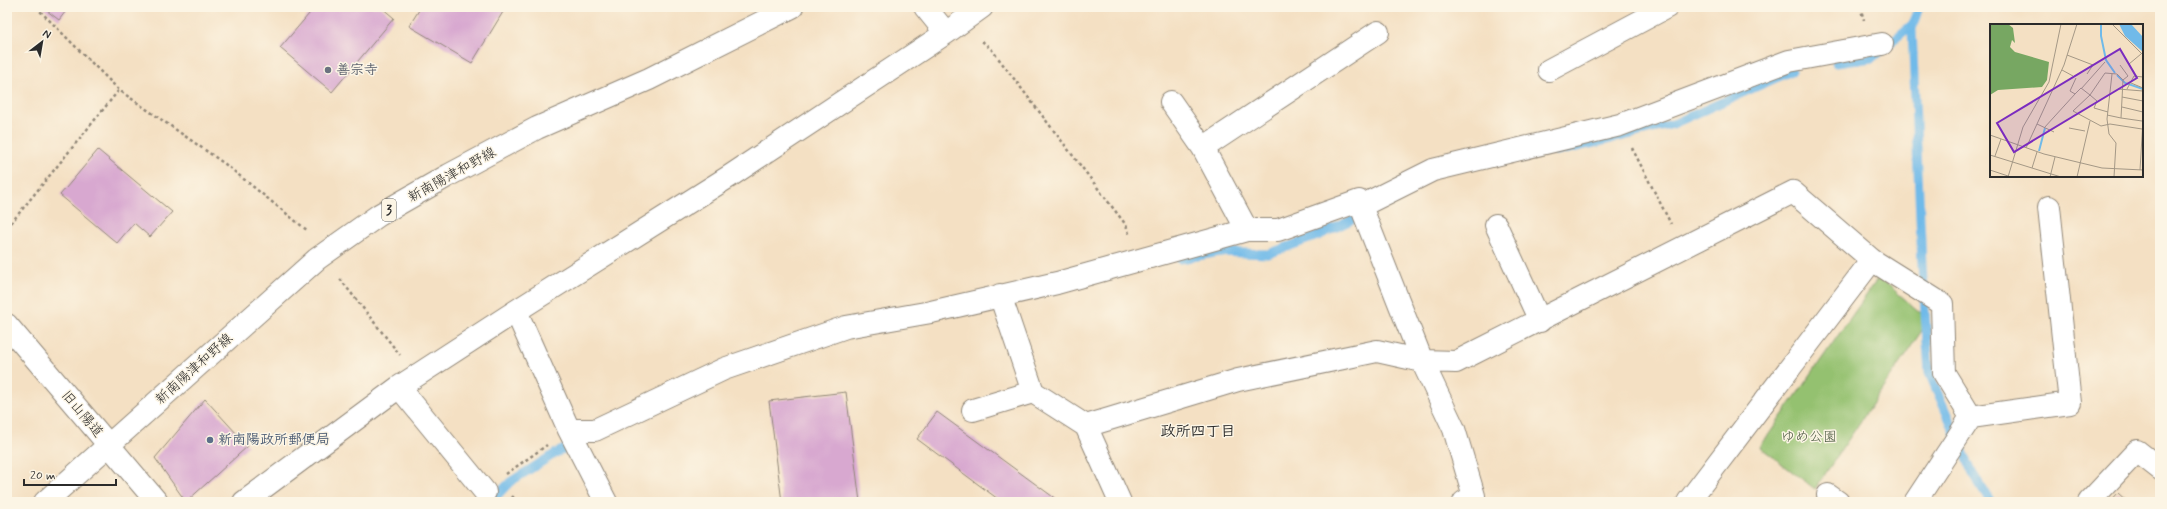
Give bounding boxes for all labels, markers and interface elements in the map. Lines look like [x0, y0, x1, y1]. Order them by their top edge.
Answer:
north arrow [22, 22, 62, 62]
inset map [1990, 24, 2143, 177]
text: N [40, 26, 53, 42]
place label: 善宗寺 [336, 61, 378, 79]
marker: 善宗寺 [323, 65, 333, 75]
street label: 新南陽津和野線 [405, 143, 499, 207]
road number: 3 [382, 199, 396, 221]
street label: 新南陽津和野線 [152, 330, 236, 408]
street label: 旧山陽道 [57, 387, 107, 441]
district label: 政所四丁目 [1160, 422, 1236, 442]
park label: ゆめ公園 [1781, 428, 1837, 446]
place label: 新南陽政所郵便局 [218, 431, 330, 449]
marker: 新南陽政所郵便局 [205, 435, 215, 445]
scale bar [24, 461, 116, 487]
text: 20 m [30, 468, 56, 484]

